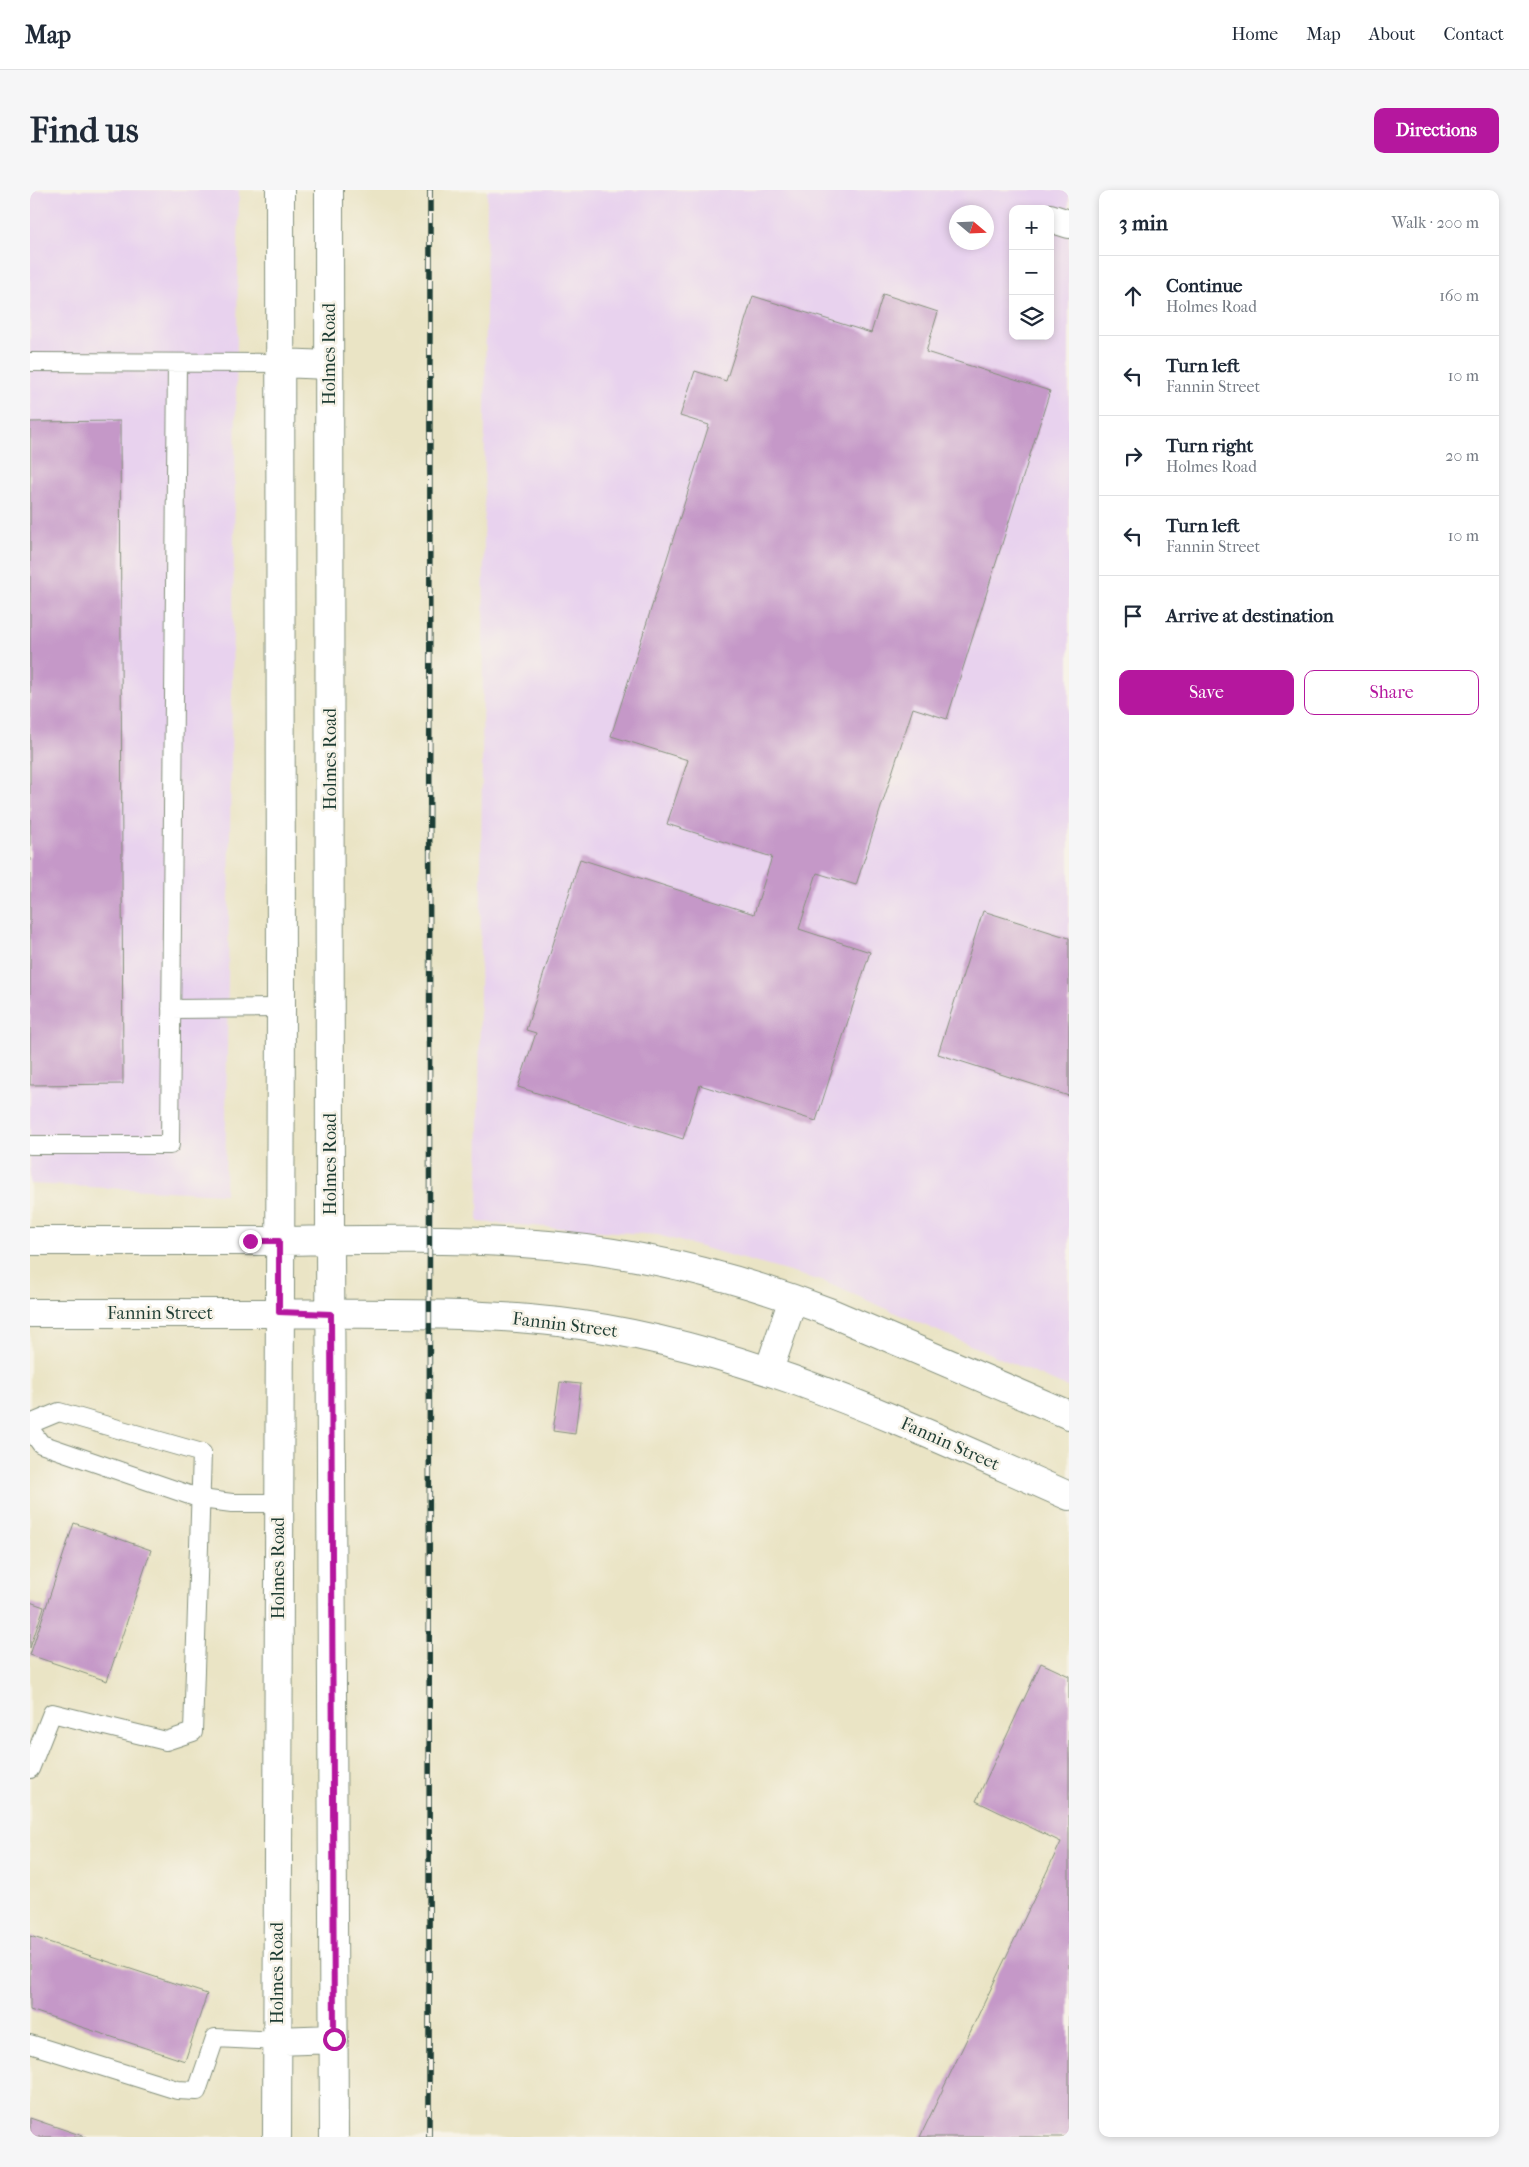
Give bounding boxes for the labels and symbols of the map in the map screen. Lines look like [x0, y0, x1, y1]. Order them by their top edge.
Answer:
north arrow [949, 205, 994, 250]
street label: Holmes Road [319, 303, 340, 405]
street label: Holmes Road [320, 708, 341, 810]
street label: Holmes Road [320, 1113, 341, 1215]
route end [239, 1230, 262, 1253]
street label: Fannin Street [107, 1303, 214, 1324]
street label: Fannin Street [511, 1308, 619, 1342]
street label: Fannin Street [897, 1413, 1003, 1475]
street label: Holmes Road [268, 1517, 289, 1619]
street label: Holmes Road [267, 1922, 288, 2024]
route start [323, 2028, 346, 2051]

